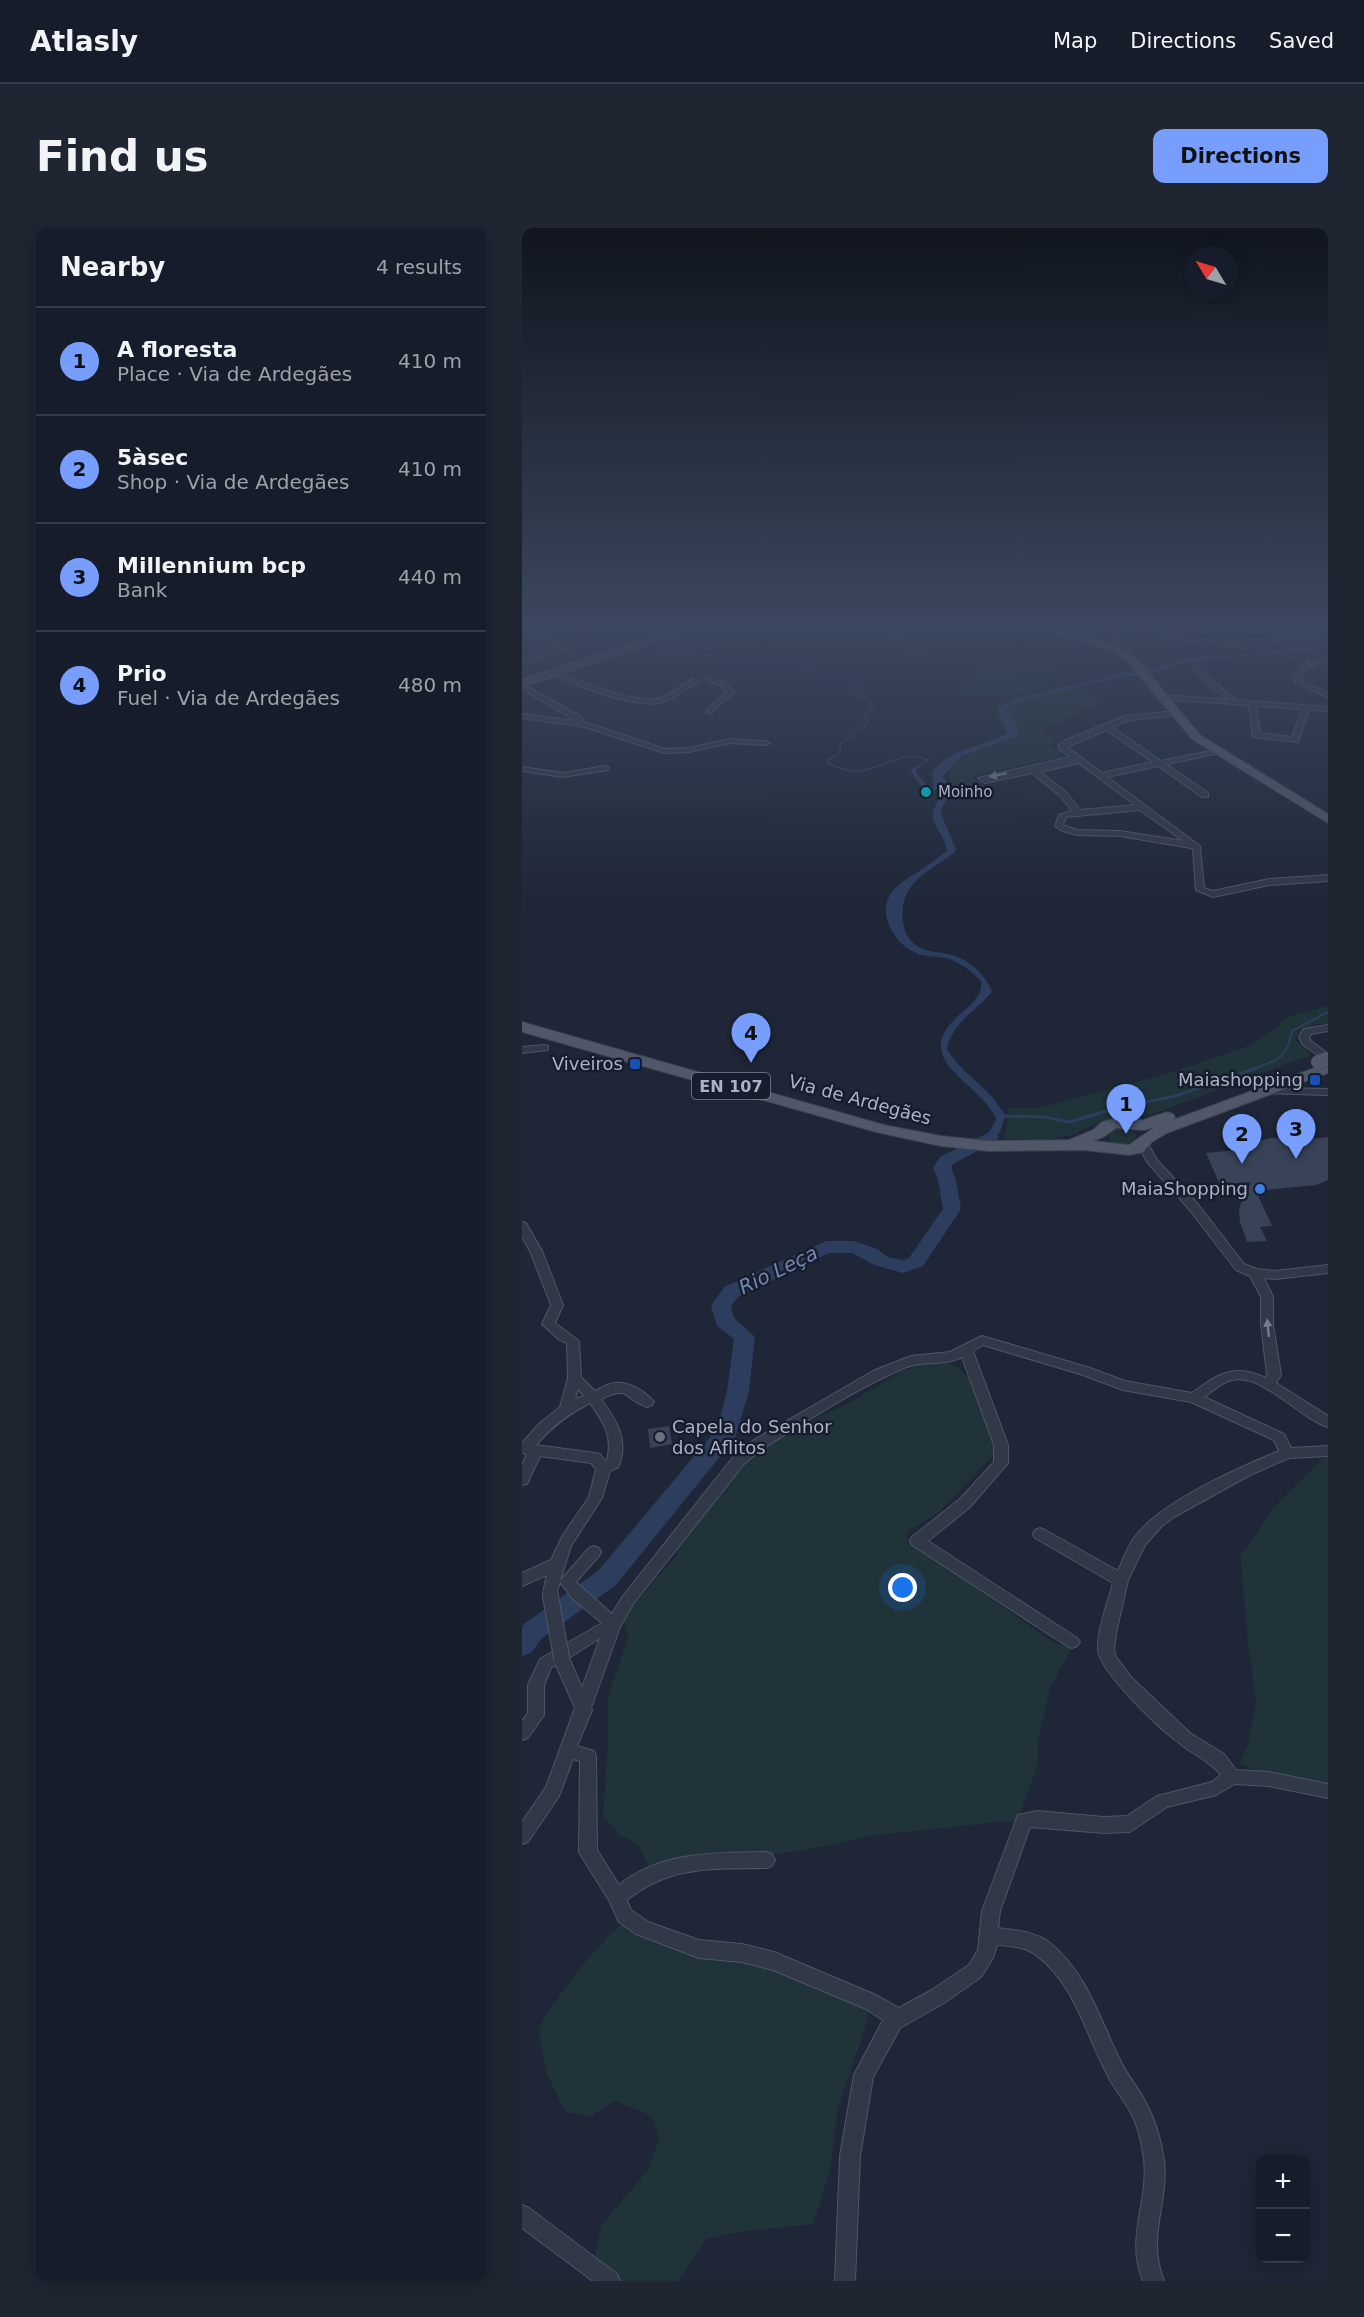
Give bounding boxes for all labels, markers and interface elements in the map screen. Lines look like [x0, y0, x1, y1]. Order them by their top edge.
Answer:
text: Atlasly [30, 25, 138, 58]
text: Map [1053, 29, 1097, 53]
text: Directions [1130, 29, 1236, 53]
text: Saved [1269, 29, 1334, 53]
button: Directions [1153, 129, 1328, 183]
text: Find us [36, 132, 209, 181]
north arrow [1184, 246, 1238, 300]
text: Nearby [60, 252, 165, 282]
text: 4 results [376, 255, 462, 279]
text: A floresta [117, 337, 237, 362]
text: 1 [73, 349, 86, 373]
text: 410 m [398, 349, 462, 373]
text: Place · Via de Ardegães [117, 362, 352, 386]
text: 5àsec [117, 445, 188, 470]
text: 2 [73, 457, 86, 481]
text: 410 m [398, 457, 462, 481]
text: Shop · Via de Ardegães [117, 470, 349, 494]
text: Millennium bcp [117, 553, 306, 578]
text: 3 [73, 565, 86, 589]
text: 440 m [398, 565, 462, 589]
text: Bank [117, 578, 167, 602]
text: Prio [117, 661, 167, 686]
text: 4 [73, 673, 86, 697]
text: 480 m [398, 673, 462, 697]
text: Fuel · Via de Ardegães [117, 686, 340, 710]
one-way arrow [989, 770, 1007, 780]
place label: Moinho [938, 783, 992, 801]
marker: Moinho [919, 785, 933, 799]
pin: 4 [732, 1014, 770, 1063]
place label: Viveiros [552, 1053, 623, 1074]
marker: Viveiros [628, 1057, 642, 1071]
place label: Maiashopping [1178, 1069, 1303, 1090]
street label: Via de Ardegães [787, 1070, 934, 1129]
road number: EN 107 [692, 1073, 770, 1099]
marker: Maiashopping [1308, 1073, 1322, 1087]
pin: 1 [1106, 1084, 1146, 1134]
pin: 3 [1276, 1110, 1316, 1159]
pin: 2 [1222, 1114, 1262, 1164]
place label: MaiaShopping [1121, 1178, 1248, 1199]
marker: MaiaShopping [1253, 1182, 1267, 1196]
water label: Rio Leça [735, 1241, 821, 1299]
one-way arrow [1263, 1318, 1273, 1337]
place label: Capela do Senhor dos Aflitos [672, 1416, 832, 1458]
marker: Capela do Senhor dos Aflitos [653, 1430, 667, 1444]
your location [888, 1573, 917, 1602]
map controls [1256, 2155, 1310, 2263]
button: + [1256, 2155, 1310, 2209]
button: − [1256, 2209, 1310, 2263]

